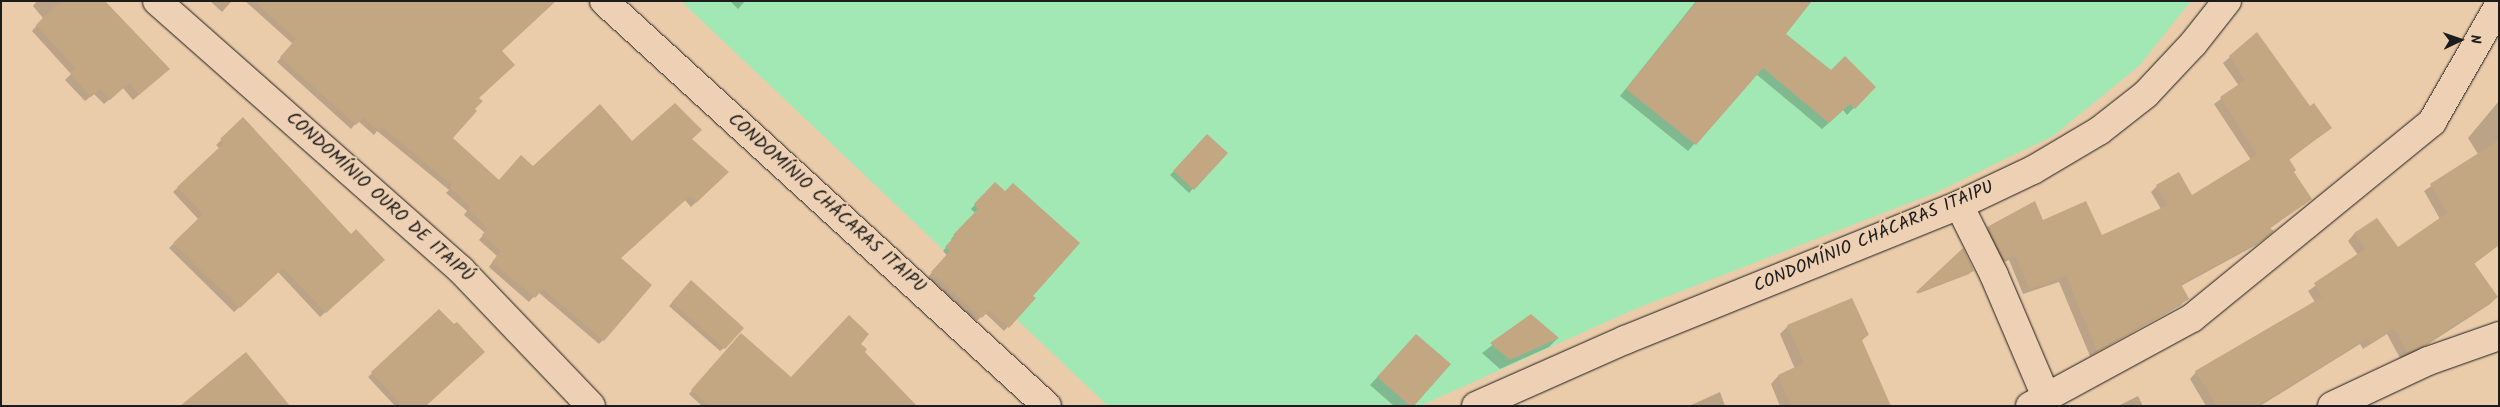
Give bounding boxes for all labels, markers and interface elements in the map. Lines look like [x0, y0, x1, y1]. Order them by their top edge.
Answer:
north arrow [2435, 15, 2485, 65]
text: N [2464, 34, 2486, 44]
street label: CONDOMÍNIO OURO DE ITAIPÚ [281, 108, 477, 288]
street label: CONDOMÍNIO CHÁCARAS ITAIPU [723, 110, 929, 298]
street label: CONDOMÍNIO CHÁCARAS ITAIPU [1751, 178, 1997, 298]

